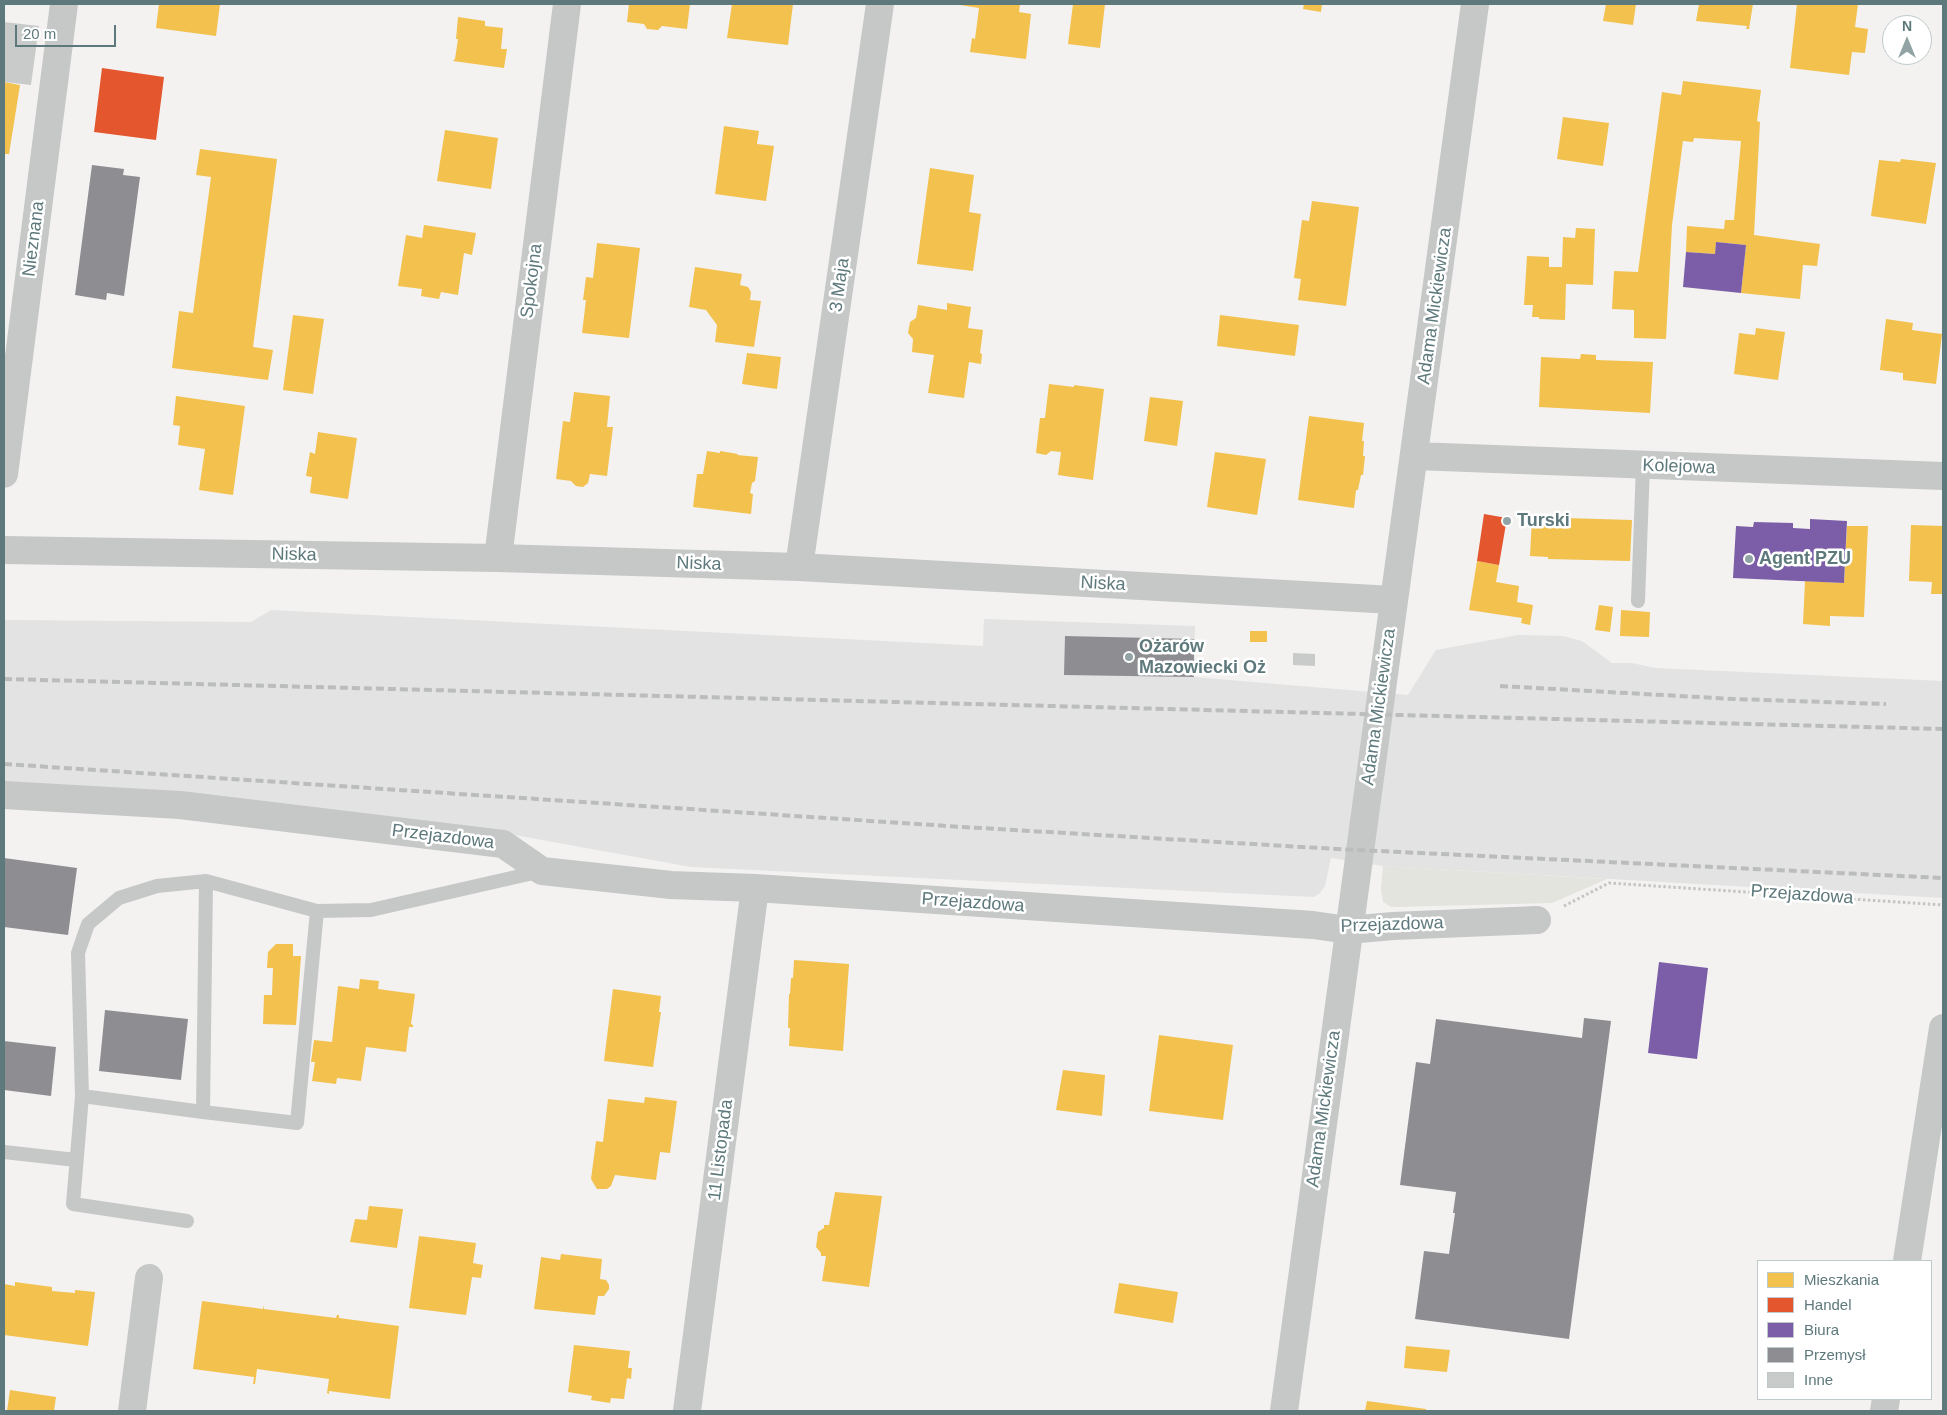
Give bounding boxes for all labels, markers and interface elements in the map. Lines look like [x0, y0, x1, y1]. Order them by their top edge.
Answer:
scale bar [18, 15, 119, 47]
north arrow [1882, 15, 1932, 65]
text: N [1902, 18, 1912, 34]
text: 20 m [23, 25, 56, 42]
street label: Nieznana [19, 200, 49, 278]
street label: Adama Mickiewicza [1413, 226, 1457, 386]
street label: Spokojna [517, 242, 547, 320]
street label: 3 Maja [826, 257, 854, 313]
street label: Kolejowa [1642, 455, 1716, 479]
place label: Turski [1517, 510, 1570, 532]
marker: Turski [1501, 515, 1513, 527]
street label: Niska [271, 544, 317, 566]
place label: Agent PZU [1759, 548, 1851, 570]
street label: Niska [676, 552, 722, 576]
marker: Agent PZU [1743, 553, 1755, 565]
street label: Niska [1080, 572, 1126, 596]
street label: Adama Mickiewicza [1357, 627, 1401, 787]
place label: Ożarów Mazowiecki Oż [1139, 636, 1266, 679]
marker: Ożarów Mazowiecki Oż [1123, 651, 1135, 663]
street label: Przejazdowa [391, 820, 495, 854]
street label: Przejazdowa [1750, 881, 1854, 909]
street label: Przejazdowa [921, 889, 1025, 917]
street label: Przejazdowa [1340, 912, 1444, 938]
street label: Adama Mickiewicza [1302, 1029, 1346, 1189]
street label: 11 Listopada [704, 1098, 738, 1202]
legend [1757, 1260, 1932, 1400]
text: Mieszkania [1804, 1271, 1879, 1288]
text: Handel [1804, 1296, 1852, 1313]
text: Biura [1804, 1321, 1839, 1338]
text: Przemysł [1804, 1346, 1866, 1363]
text: Inne [1804, 1371, 1833, 1388]

